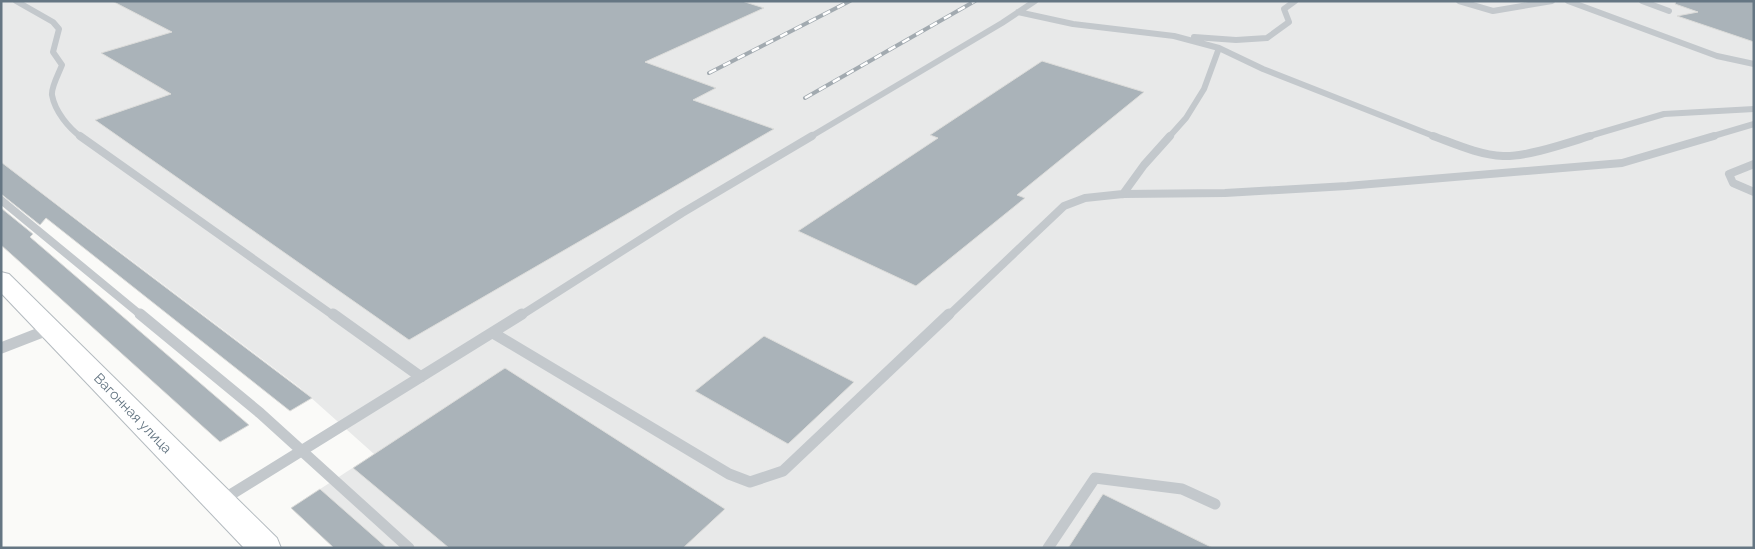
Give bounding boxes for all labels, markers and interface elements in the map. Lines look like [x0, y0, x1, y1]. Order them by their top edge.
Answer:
street label: Вагонная улица [91, 370, 175, 456]

